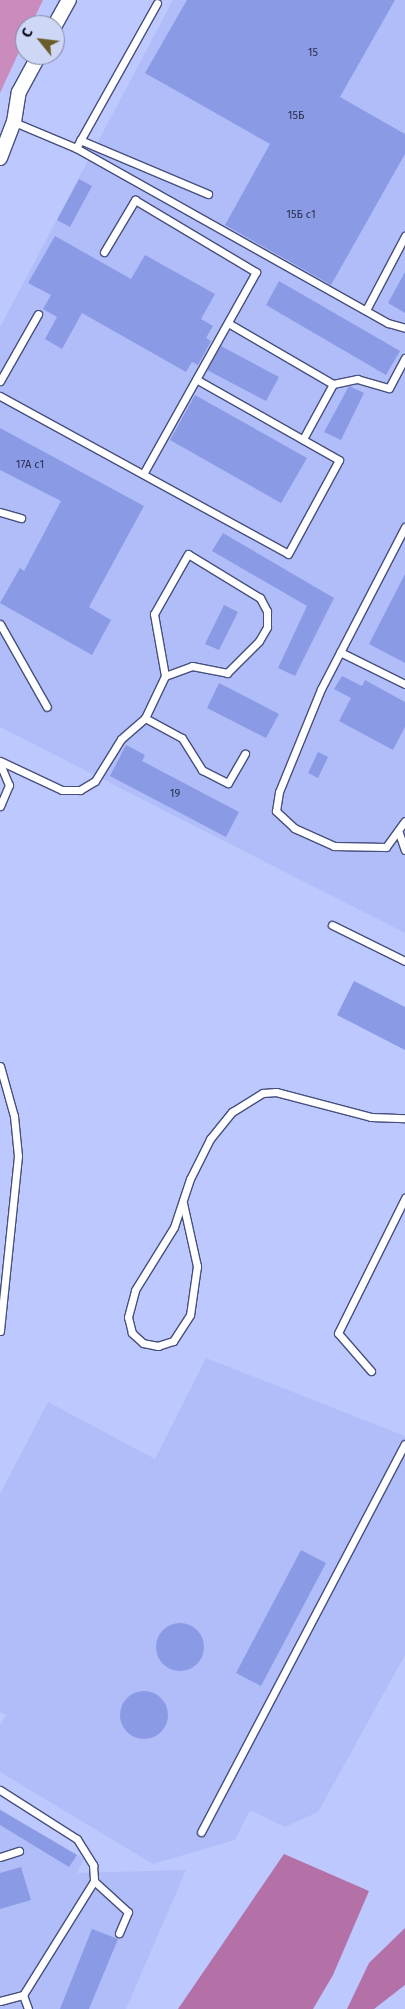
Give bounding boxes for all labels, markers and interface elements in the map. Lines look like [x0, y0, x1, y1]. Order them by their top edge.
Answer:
north arrow [15, 15, 65, 65]
text: С [18, 25, 37, 41]
house number: 15 [308, 46, 318, 60]
house number: 15Б [288, 109, 304, 123]
house number: 15Б с1 [286, 208, 316, 222]
house number: 17А с1 [16, 458, 44, 472]
house number: 19 [170, 787, 180, 801]

